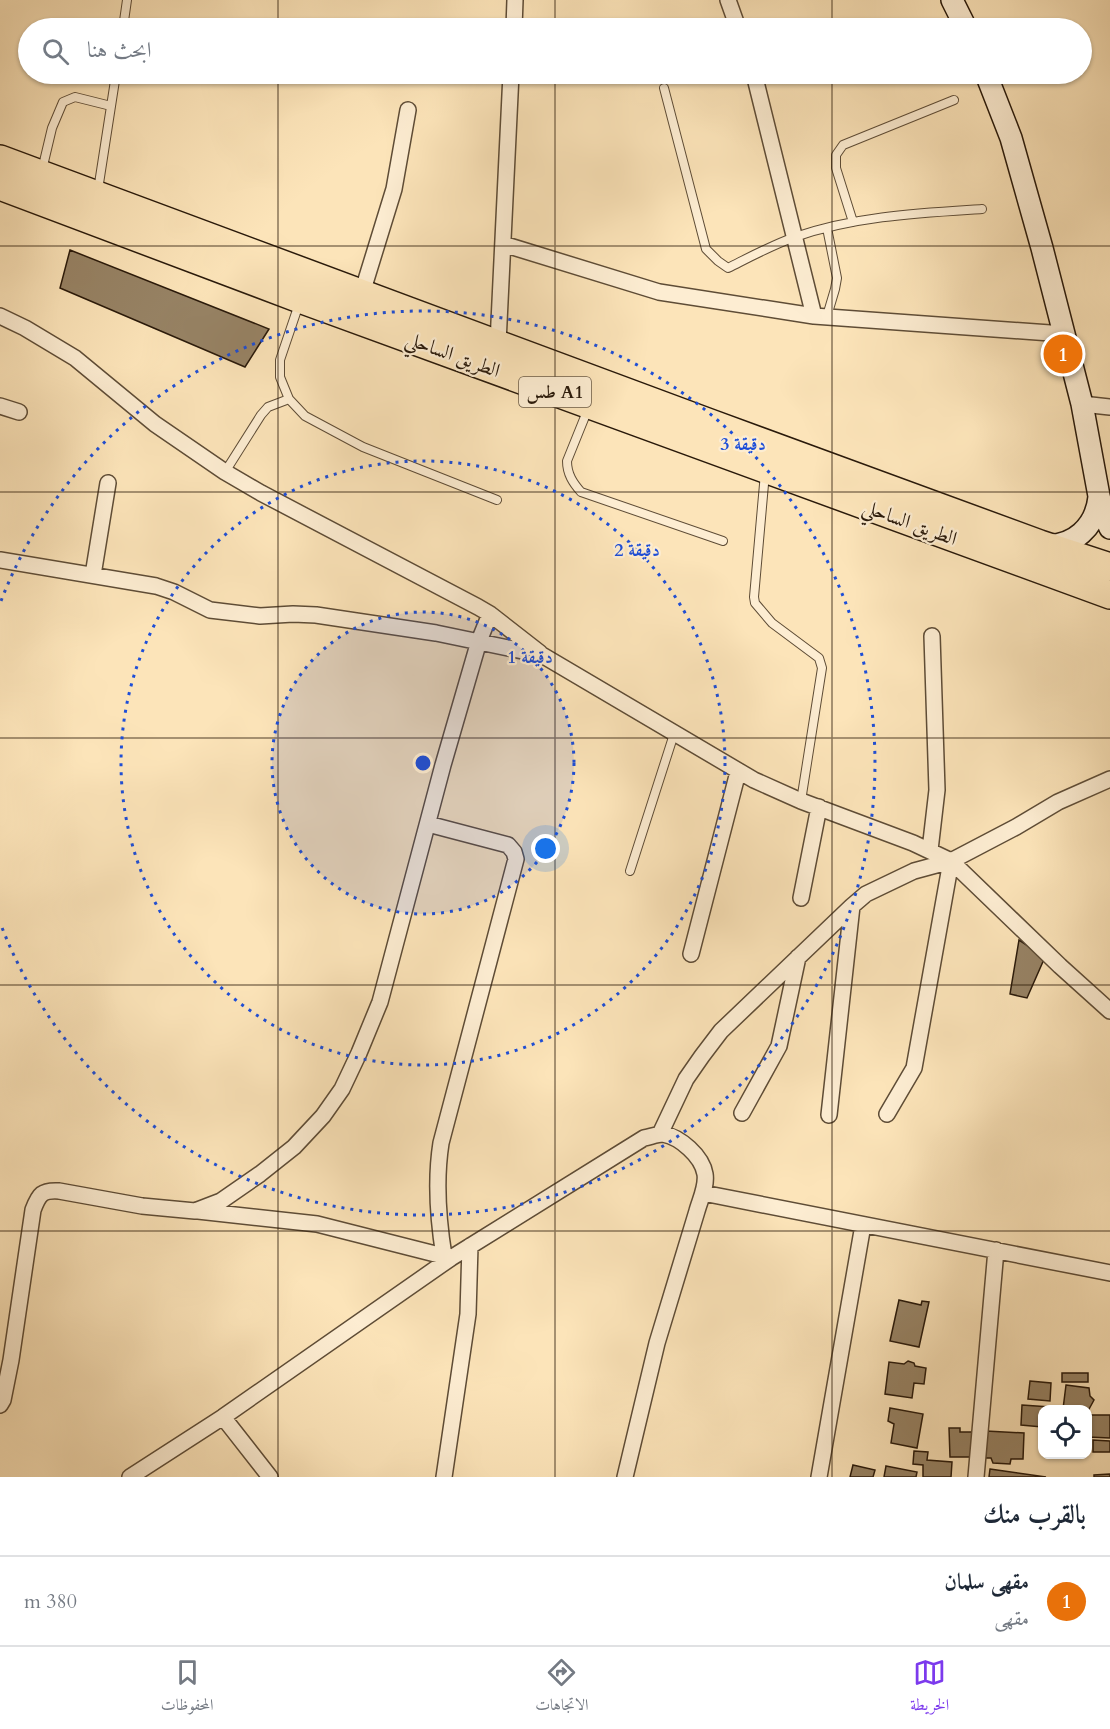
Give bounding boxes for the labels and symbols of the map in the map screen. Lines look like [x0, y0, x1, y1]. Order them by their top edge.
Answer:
street label: الطريق الساحلي [400, 325, 504, 390]
pin: 1 [1044, 332, 1082, 376]
road number: طس A1 [519, 377, 591, 407]
text: 3 دقيقة [720, 432, 766, 457]
street label: الطريق الساحلي [857, 493, 961, 558]
text: 2 دقيقة [614, 538, 660, 563]
text: 1 دقيقة [507, 645, 553, 670]
centre of rings [413, 753, 433, 773]
your location [531, 834, 560, 863]

